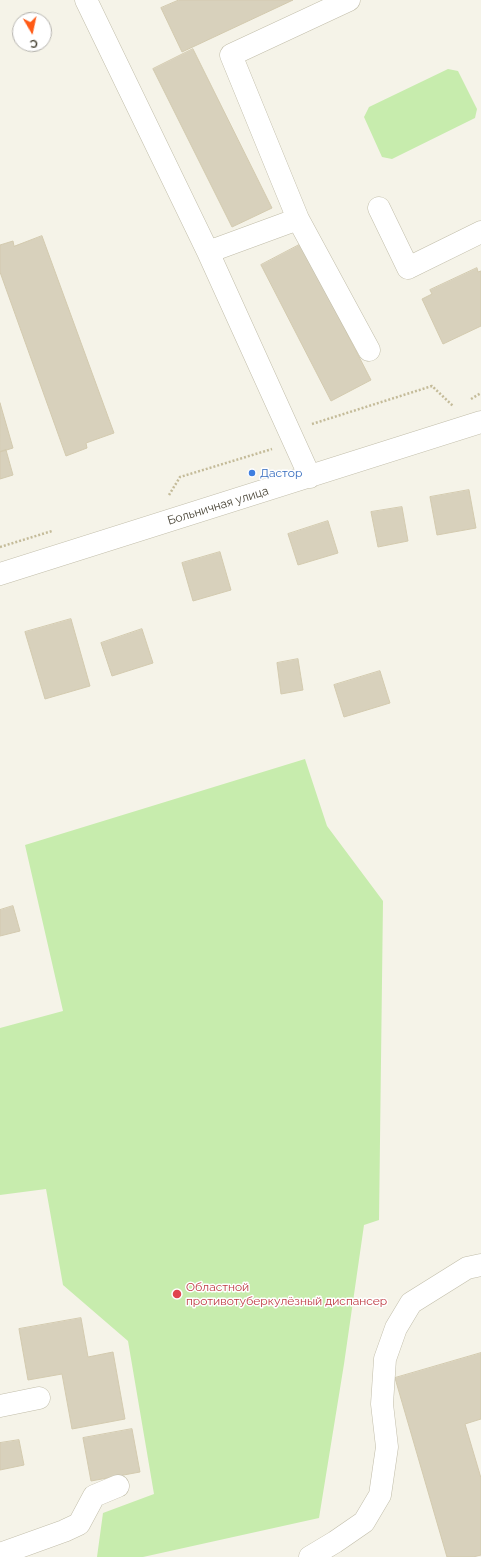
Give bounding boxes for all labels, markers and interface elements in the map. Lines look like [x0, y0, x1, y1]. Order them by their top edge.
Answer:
north arrow [12, 12, 52, 52]
text: С [29, 36, 39, 50]
place label: Дастор [260, 466, 302, 480]
marker: Дастор [247, 468, 257, 478]
street label: Больничная улица [166, 484, 270, 528]
place label: Областной противотуберкулёзный диспансер [186, 1280, 387, 1308]
marker: Областной противотуберкулёзный диспансер [171, 1288, 183, 1300]

